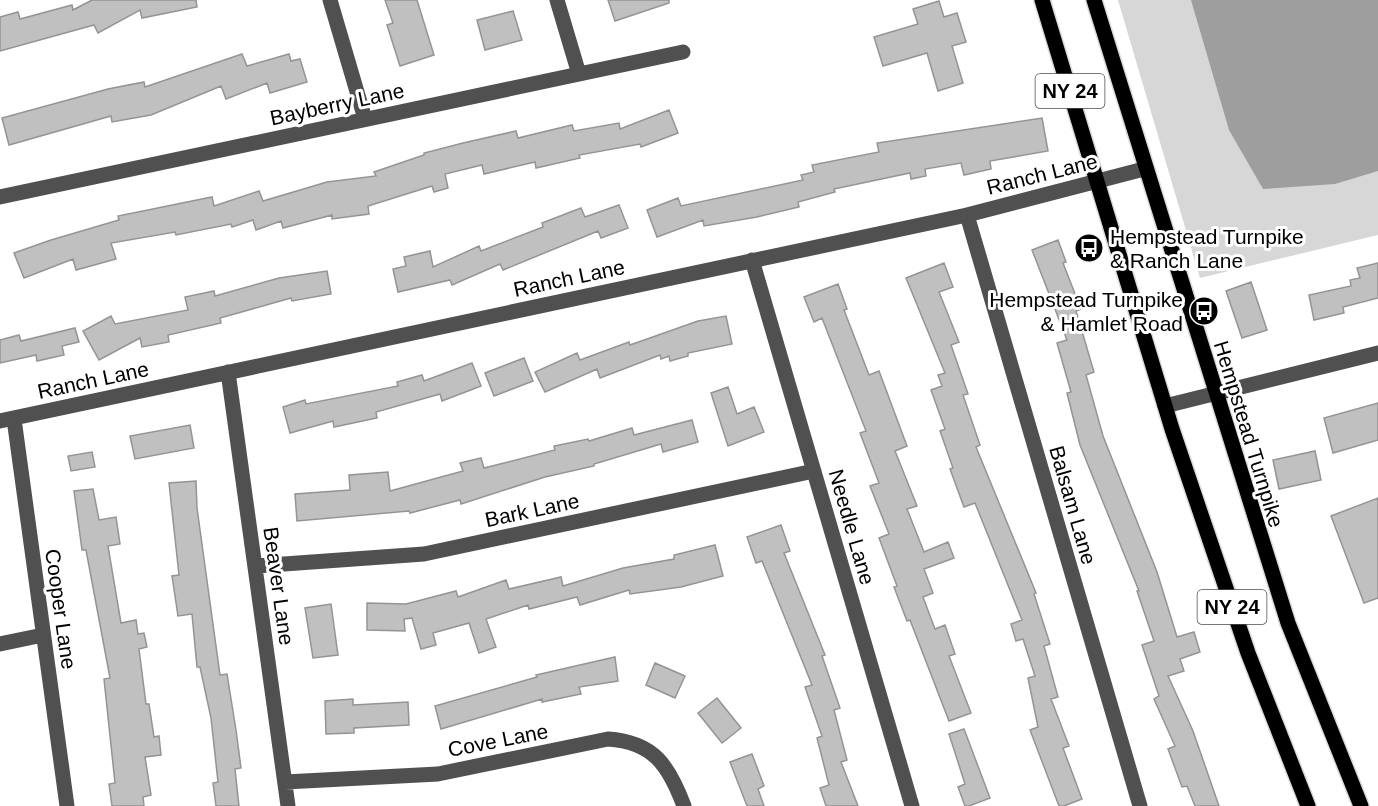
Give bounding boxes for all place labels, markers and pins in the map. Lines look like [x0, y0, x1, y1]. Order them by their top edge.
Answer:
place label: Hempstead Turnpike & Ranch Lane [1110, 225, 1304, 272]
bus stop icon: Hempstead Turnpike & Ranch Lane [1073, 232, 1105, 264]
place label: Hempstead Turnpike & Hamlet Road [989, 288, 1183, 335]
bus stop icon: Hempstead Turnpike & Hamlet Road [1188, 295, 1220, 327]

